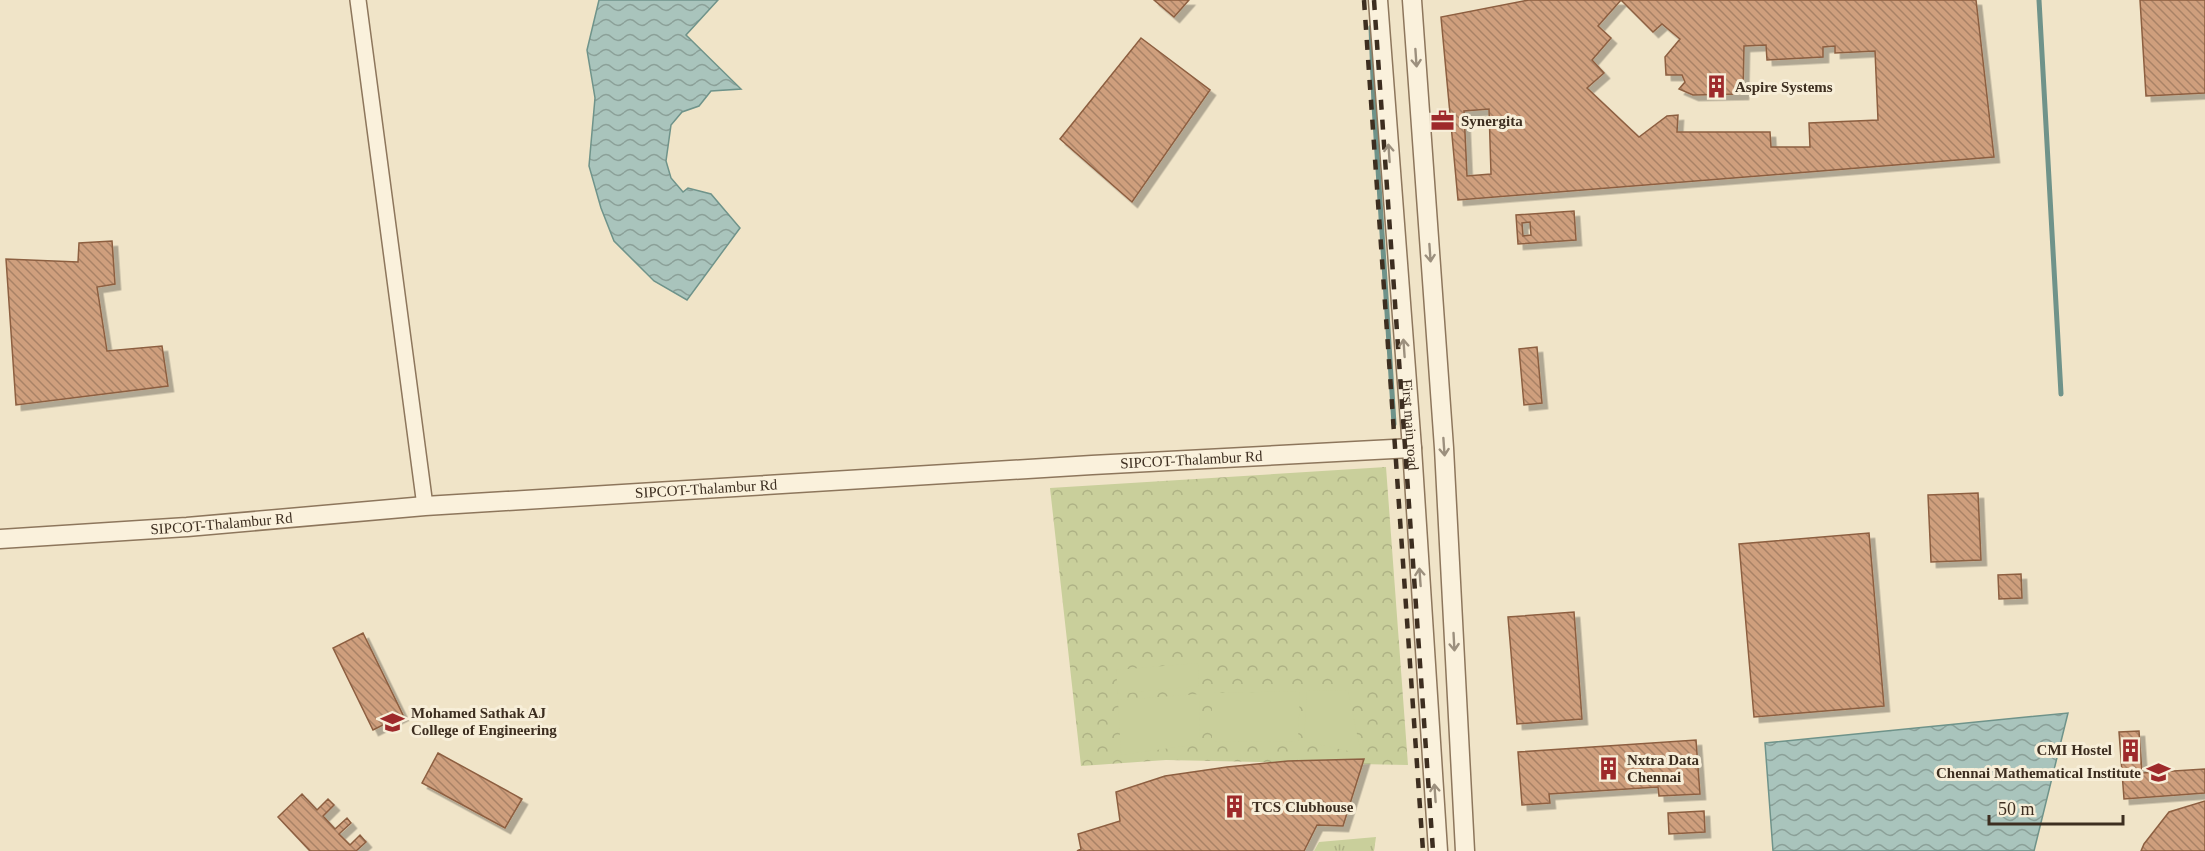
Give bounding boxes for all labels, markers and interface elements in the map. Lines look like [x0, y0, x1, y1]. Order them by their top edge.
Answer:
one-way arrow [1411, 48, 1422, 68]
building icon: Aspire Systems [1704, 74, 1730, 100]
place label: Aspire Systems [1735, 79, 1833, 95]
office icon: Synergita [1430, 108, 1456, 134]
place label: Synergita [1461, 113, 1523, 129]
one-way arrow [1384, 144, 1395, 164]
one-way arrow [1425, 242, 1436, 262]
one-way arrow [1398, 338, 1409, 358]
street label: First main road [1399, 378, 1421, 472]
one-way arrow [1439, 437, 1450, 457]
street label: SIPCOT-Thalambur Rd [1120, 448, 1263, 471]
street label: SIPCOT-Thalambur Rd [635, 476, 778, 501]
street label: SIPCOT-Thalambur Rd [150, 510, 294, 537]
one-way arrow [1415, 568, 1426, 588]
one-way arrow [1449, 632, 1460, 652]
place label: Mohamed Sathak AJ College of Engineering [411, 705, 557, 738]
school or university icon: Mohamed Sathak AJ College of Engineering [380, 709, 406, 735]
building icon: CMI Hostel [2117, 737, 2143, 763]
place label: CMI Hostel [2037, 742, 2112, 758]
place label: Nxtra Data Chennai [1627, 752, 1700, 785]
building icon: Nxtra Data Chennai [1596, 756, 1622, 782]
school or university icon: Chennai Mathematical Institute [2146, 760, 2172, 786]
place label: Chennai Mathematical Institute [1936, 765, 2141, 781]
one-way arrow [1429, 783, 1440, 803]
scale bar [1989, 788, 2122, 826]
building icon: TCS Clubhouse [1221, 794, 1247, 820]
place label: TCS Clubhouse [1252, 799, 1354, 815]
text: 50 m [1998, 799, 2035, 819]

